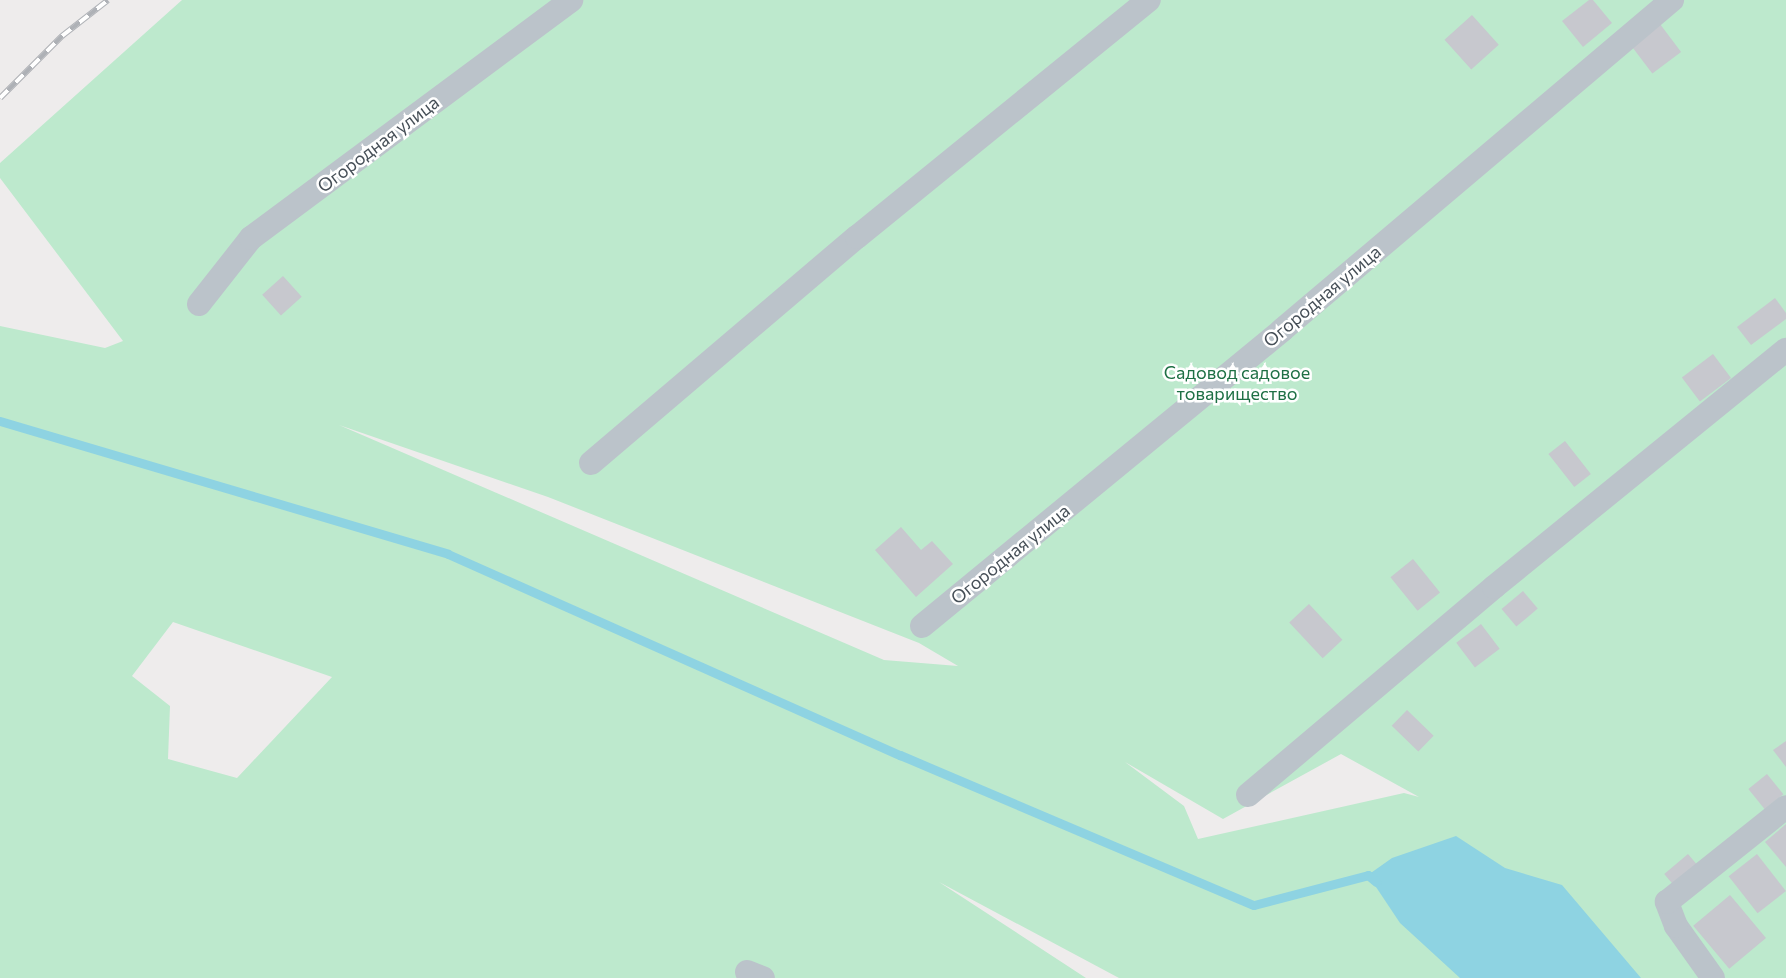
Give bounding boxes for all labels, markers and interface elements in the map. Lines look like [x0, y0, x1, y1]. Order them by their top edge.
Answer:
street label: Огородная улица [313, 91, 443, 197]
street label: Огородная улица [1259, 241, 1385, 351]
park label: Садовод садовое товарищество [1164, 362, 1310, 404]
street label: Огородная улица [946, 499, 1074, 609]

